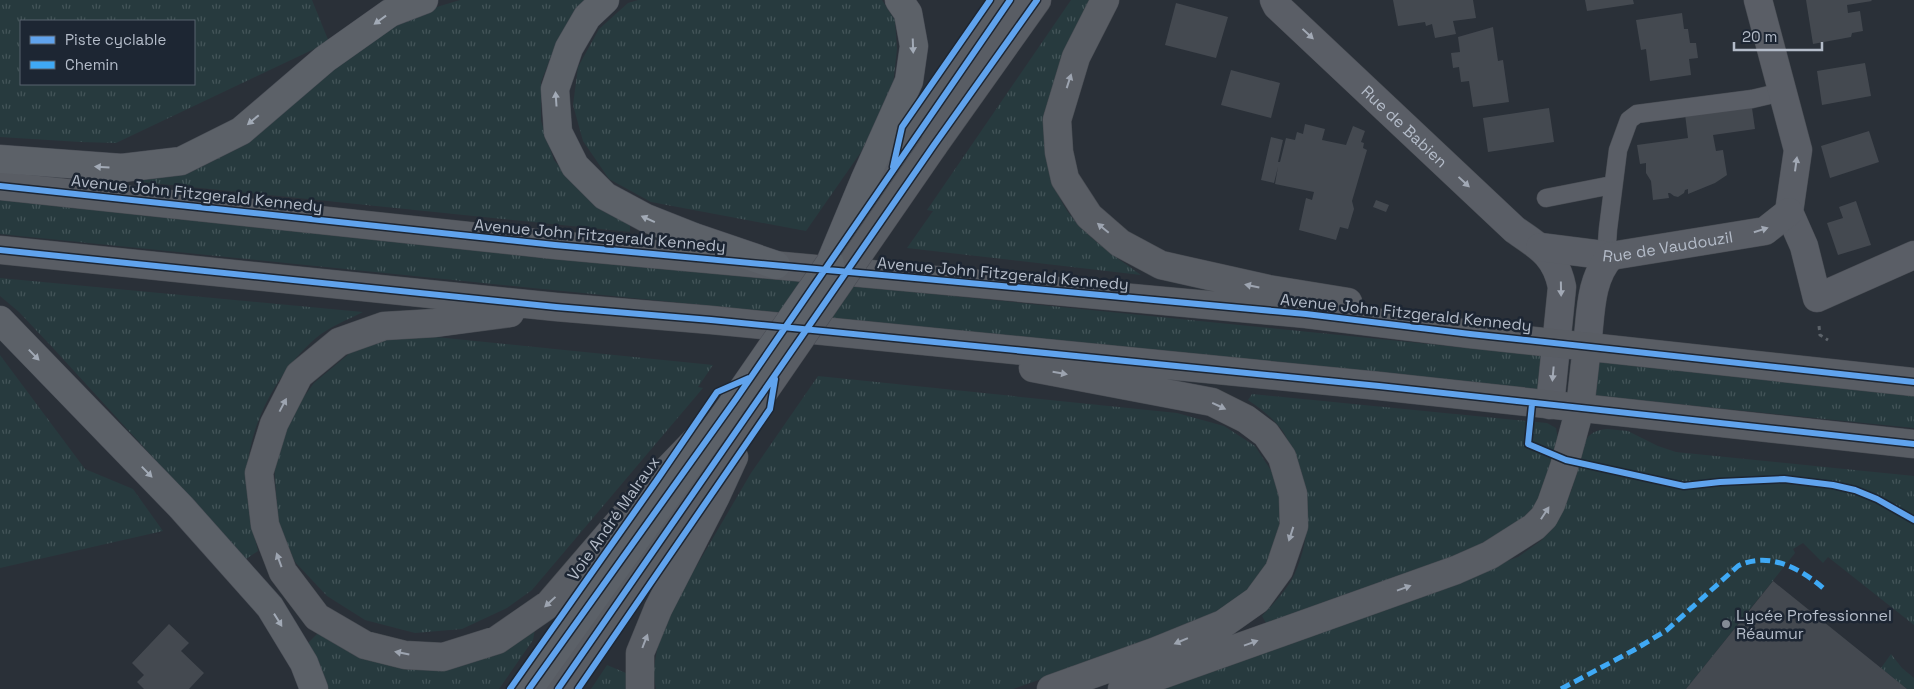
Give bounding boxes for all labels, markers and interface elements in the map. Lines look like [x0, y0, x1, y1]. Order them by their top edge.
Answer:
one-way arrow [374, 14, 387, 25]
legend [20, 20, 195, 85]
scale bar [1734, 20, 1822, 52]
text: 20 m [1742, 27, 1777, 46]
one-way arrow [1301, 28, 1313, 40]
text: Piste cyclable [65, 30, 167, 49]
one-way arrow [909, 38, 917, 54]
text: Chemin [65, 55, 118, 74]
one-way arrow [1065, 73, 1073, 88]
street label: Rue de Babien [1357, 81, 1452, 172]
one-way arrow [551, 91, 559, 107]
one-way arrow [246, 115, 259, 126]
one-way arrow [1792, 156, 1800, 172]
one-way arrow [94, 162, 110, 170]
street label: Avenue John Fitzgerald Kennedy [70, 170, 324, 217]
one-way arrow [1458, 176, 1470, 188]
street label: Avenue John Fitzgerald Kennedy [473, 214, 727, 257]
one-way arrow [641, 214, 655, 222]
one-way arrow [1096, 222, 1109, 233]
street label: Rue de Vaudouzil [1601, 226, 1734, 267]
one-way arrow [1754, 226, 1769, 234]
street label: Avenue John Fitzgerald Kennedy [876, 252, 1130, 295]
one-way arrow [1243, 281, 1259, 289]
one-way arrow [1557, 282, 1565, 298]
street label: Avenue John Fitzgerald Kennedy [1279, 289, 1533, 336]
one-way arrow [28, 349, 40, 361]
one-way arrow [1549, 366, 1557, 382]
one-way arrow [1052, 370, 1068, 378]
one-way arrow [279, 398, 288, 412]
one-way arrow [1212, 402, 1226, 410]
street label: Voie André Malraux [563, 452, 664, 585]
one-way arrow [141, 466, 153, 478]
one-way arrow [1540, 507, 1550, 520]
one-way arrow [1287, 527, 1295, 542]
one-way arrow [275, 553, 282, 568]
one-way arrow [1397, 584, 1412, 592]
one-way arrow [543, 597, 556, 608]
place label: Lycée Professionnel Réaumur [1736, 605, 1892, 644]
one-way arrow [273, 613, 282, 626]
marker: Lycée Professionnel Réaumur [1720, 618, 1732, 630]
one-way arrow [641, 633, 649, 648]
one-way arrow [1174, 638, 1188, 646]
one-way arrow [1244, 639, 1259, 647]
one-way arrow [394, 649, 410, 657]

